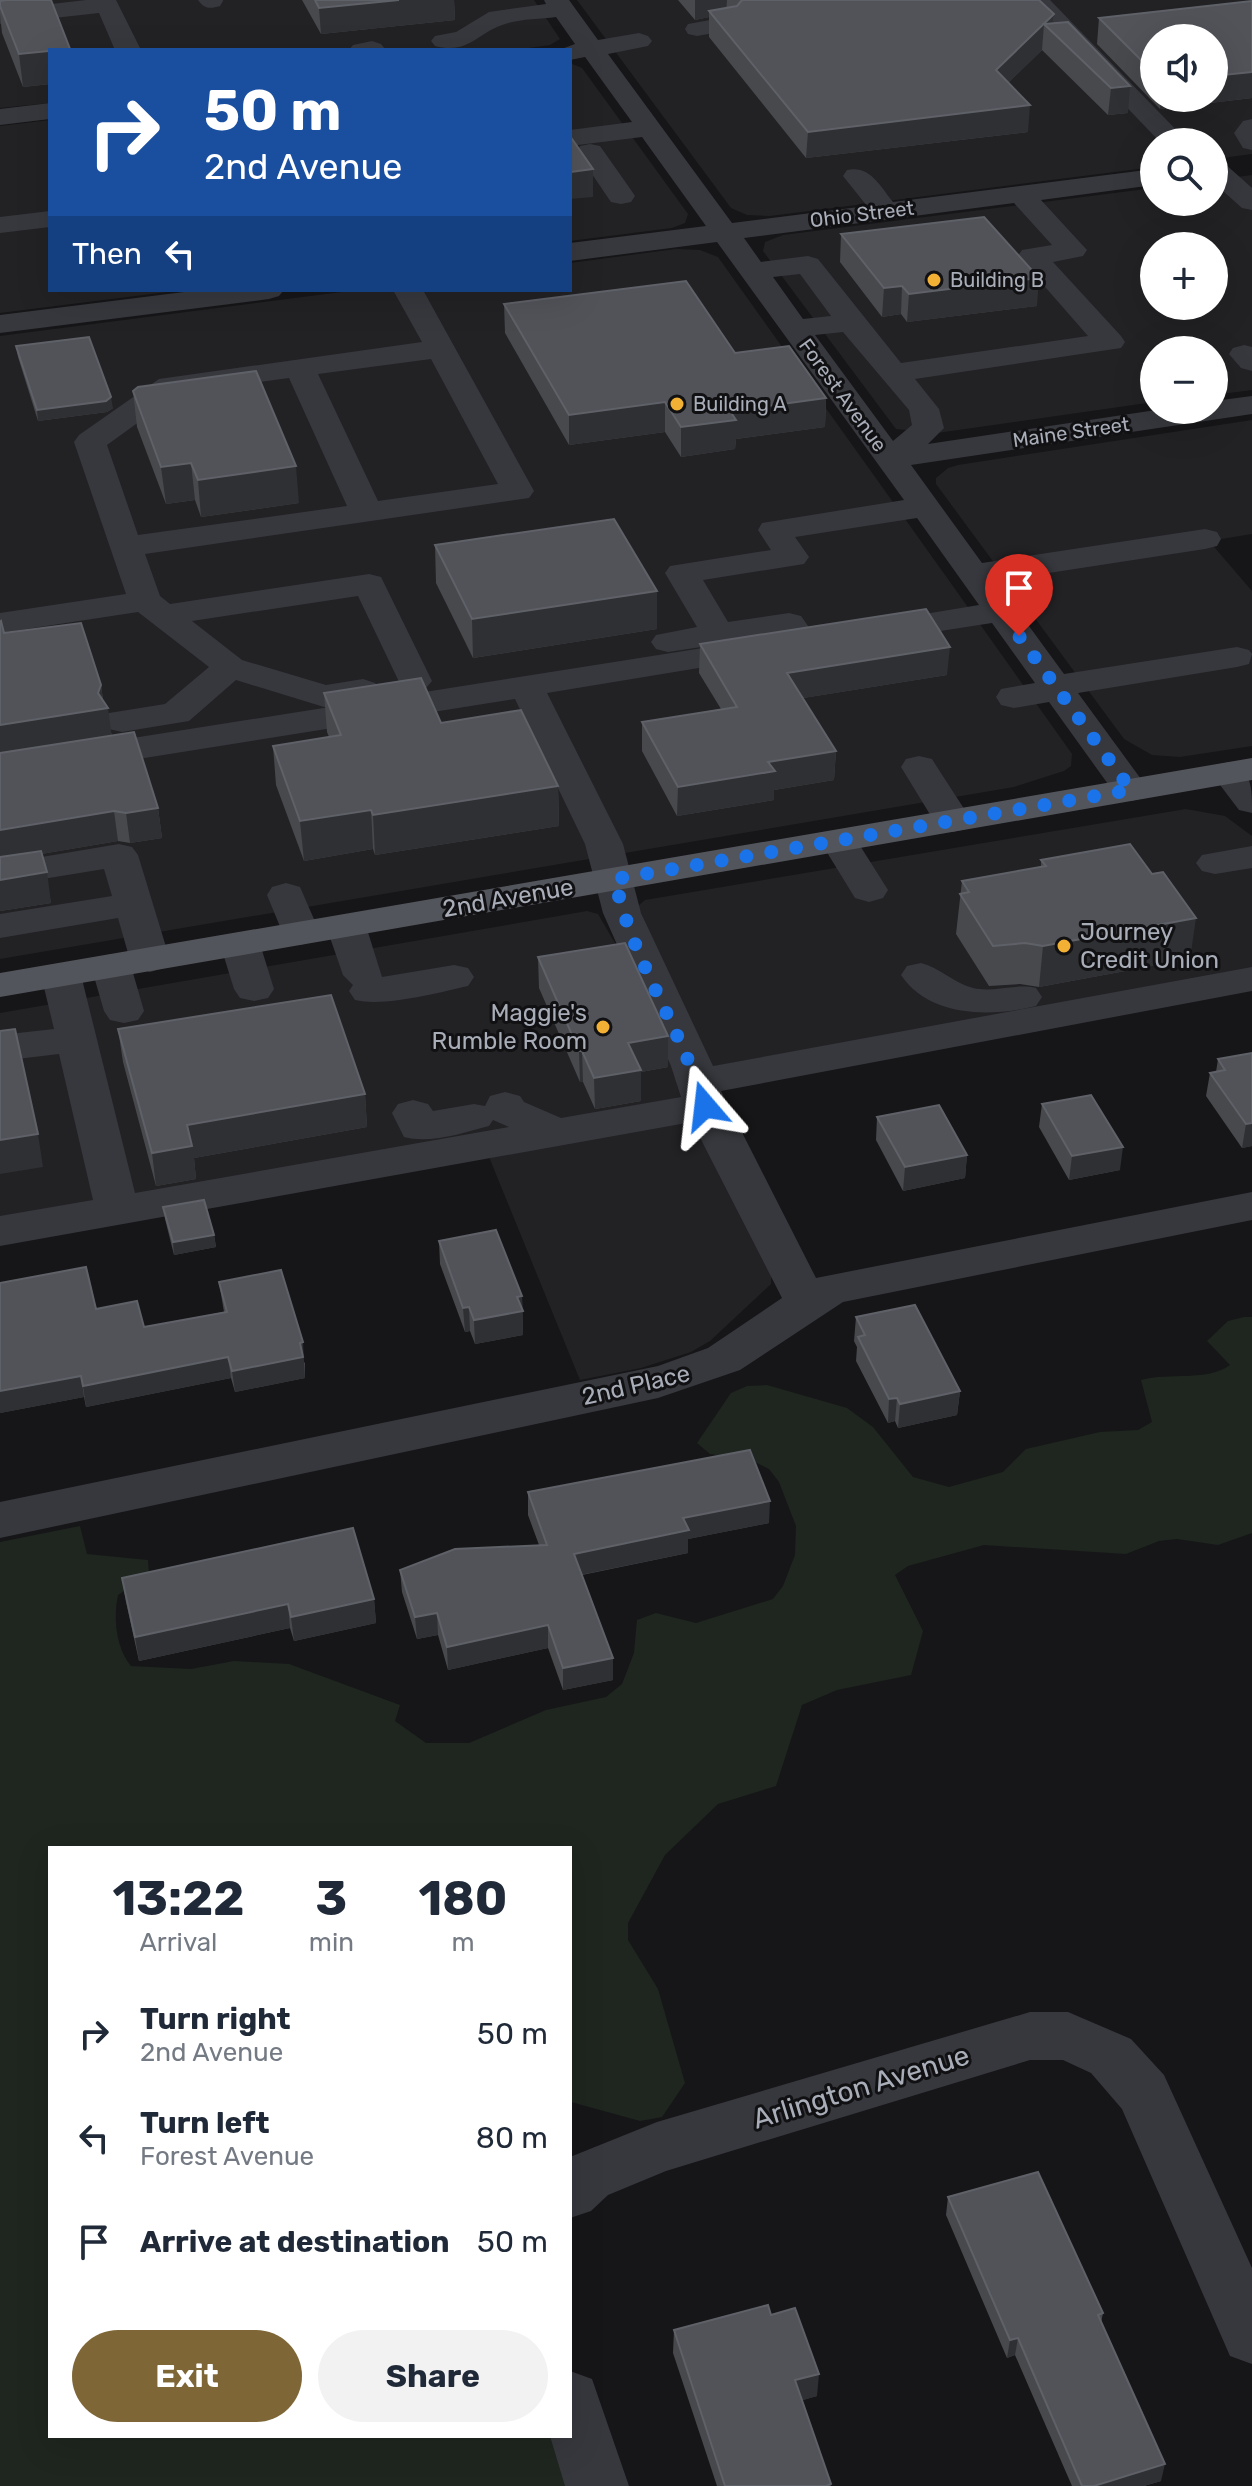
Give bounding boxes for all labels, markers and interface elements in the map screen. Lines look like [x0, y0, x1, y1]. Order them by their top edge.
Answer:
map controls [1140, 24, 1228, 424]
button: sound [1140, 24, 1228, 112]
text: 50 m [204, 78, 341, 144]
icon: right [72, 80, 176, 184]
button: search [1140, 128, 1228, 216]
text: 2nd Avenue [204, 145, 402, 188]
street label: Ohio Street [809, 196, 916, 232]
icon: left [158, 232, 202, 276]
button: + [1140, 232, 1228, 320]
text: Then [72, 236, 142, 272]
place label: Building B [950, 268, 1044, 292]
marker: Building B [925, 271, 943, 289]
street label: Forest Avenue [794, 334, 892, 456]
button: − [1140, 336, 1228, 424]
place label: Building A [693, 392, 787, 416]
marker: Building A [668, 395, 686, 413]
street label: Maine Street [1011, 412, 1131, 452]
pin [985, 554, 1053, 636]
icon: arrive [997, 566, 1041, 610]
street label: 2nd Avenue [440, 873, 576, 923]
place label: Journey Credit Union [1080, 918, 1219, 974]
marker: Journey Credit Union [1055, 937, 1073, 955]
place label: Maggie's Rumble Room [432, 999, 587, 1055]
marker: Maggie's Rumble Room [594, 1018, 612, 1036]
position arrow [663, 1064, 747, 1148]
street label: 2nd Place [579, 1359, 693, 1411]
text: 13:22 [112, 1870, 244, 1927]
text: 3 [316, 1870, 347, 1927]
text: 180 [418, 1870, 507, 1927]
text: Arrival [139, 1927, 217, 1958]
text: min [309, 1927, 354, 1958]
text: m [451, 1927, 475, 1958]
text: Turn right [140, 2001, 291, 2037]
icon: right [72, 2012, 116, 2056]
text: 50 m [477, 2016, 548, 2052]
text: 2nd Avenue [140, 2037, 283, 2068]
street label: Arlington Avenue [749, 2038, 973, 2136]
text: Turn left [140, 2105, 270, 2141]
icon: left [72, 2116, 116, 2160]
text: 80 m [476, 2120, 548, 2156]
text: Forest Avenue [140, 2141, 314, 2172]
icon: arrive [72, 2220, 116, 2264]
text: Arrive at destination [140, 2224, 450, 2260]
text: 50 m [477, 2224, 548, 2260]
button: Exit [72, 2330, 302, 2422]
button: Share [318, 2330, 548, 2422]

